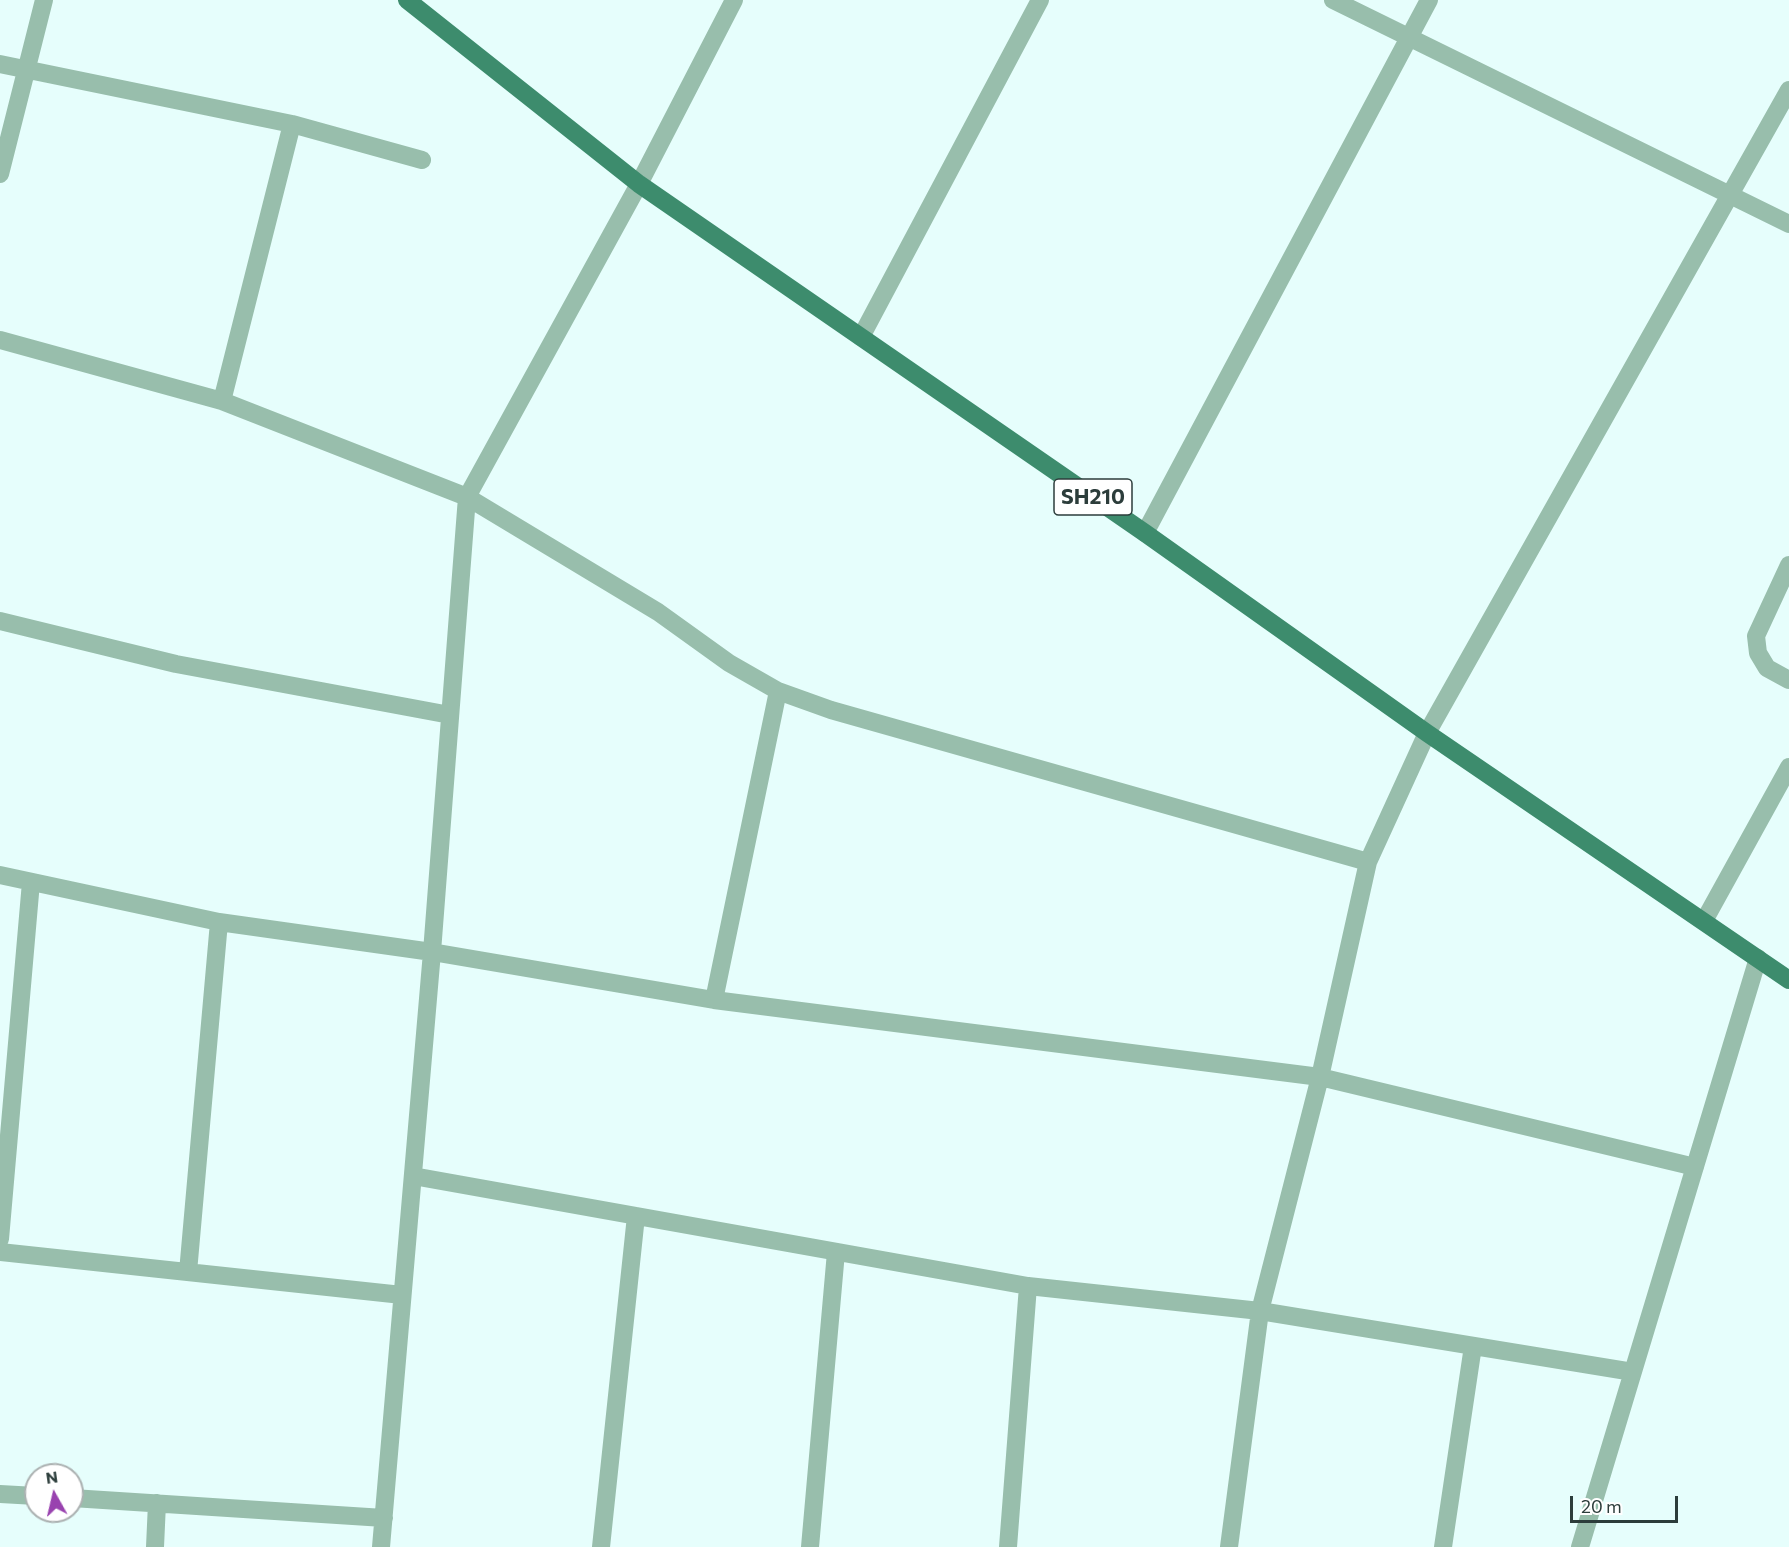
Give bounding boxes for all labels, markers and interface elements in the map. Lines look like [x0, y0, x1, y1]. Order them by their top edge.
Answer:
road number: SH210 [1054, 479, 1132, 515]
north arrow [24, 1463, 84, 1523]
text: N [44, 1466, 59, 1487]
scale bar [1573, 1484, 1681, 1522]
text: 20 m [1581, 1495, 1622, 1517]

